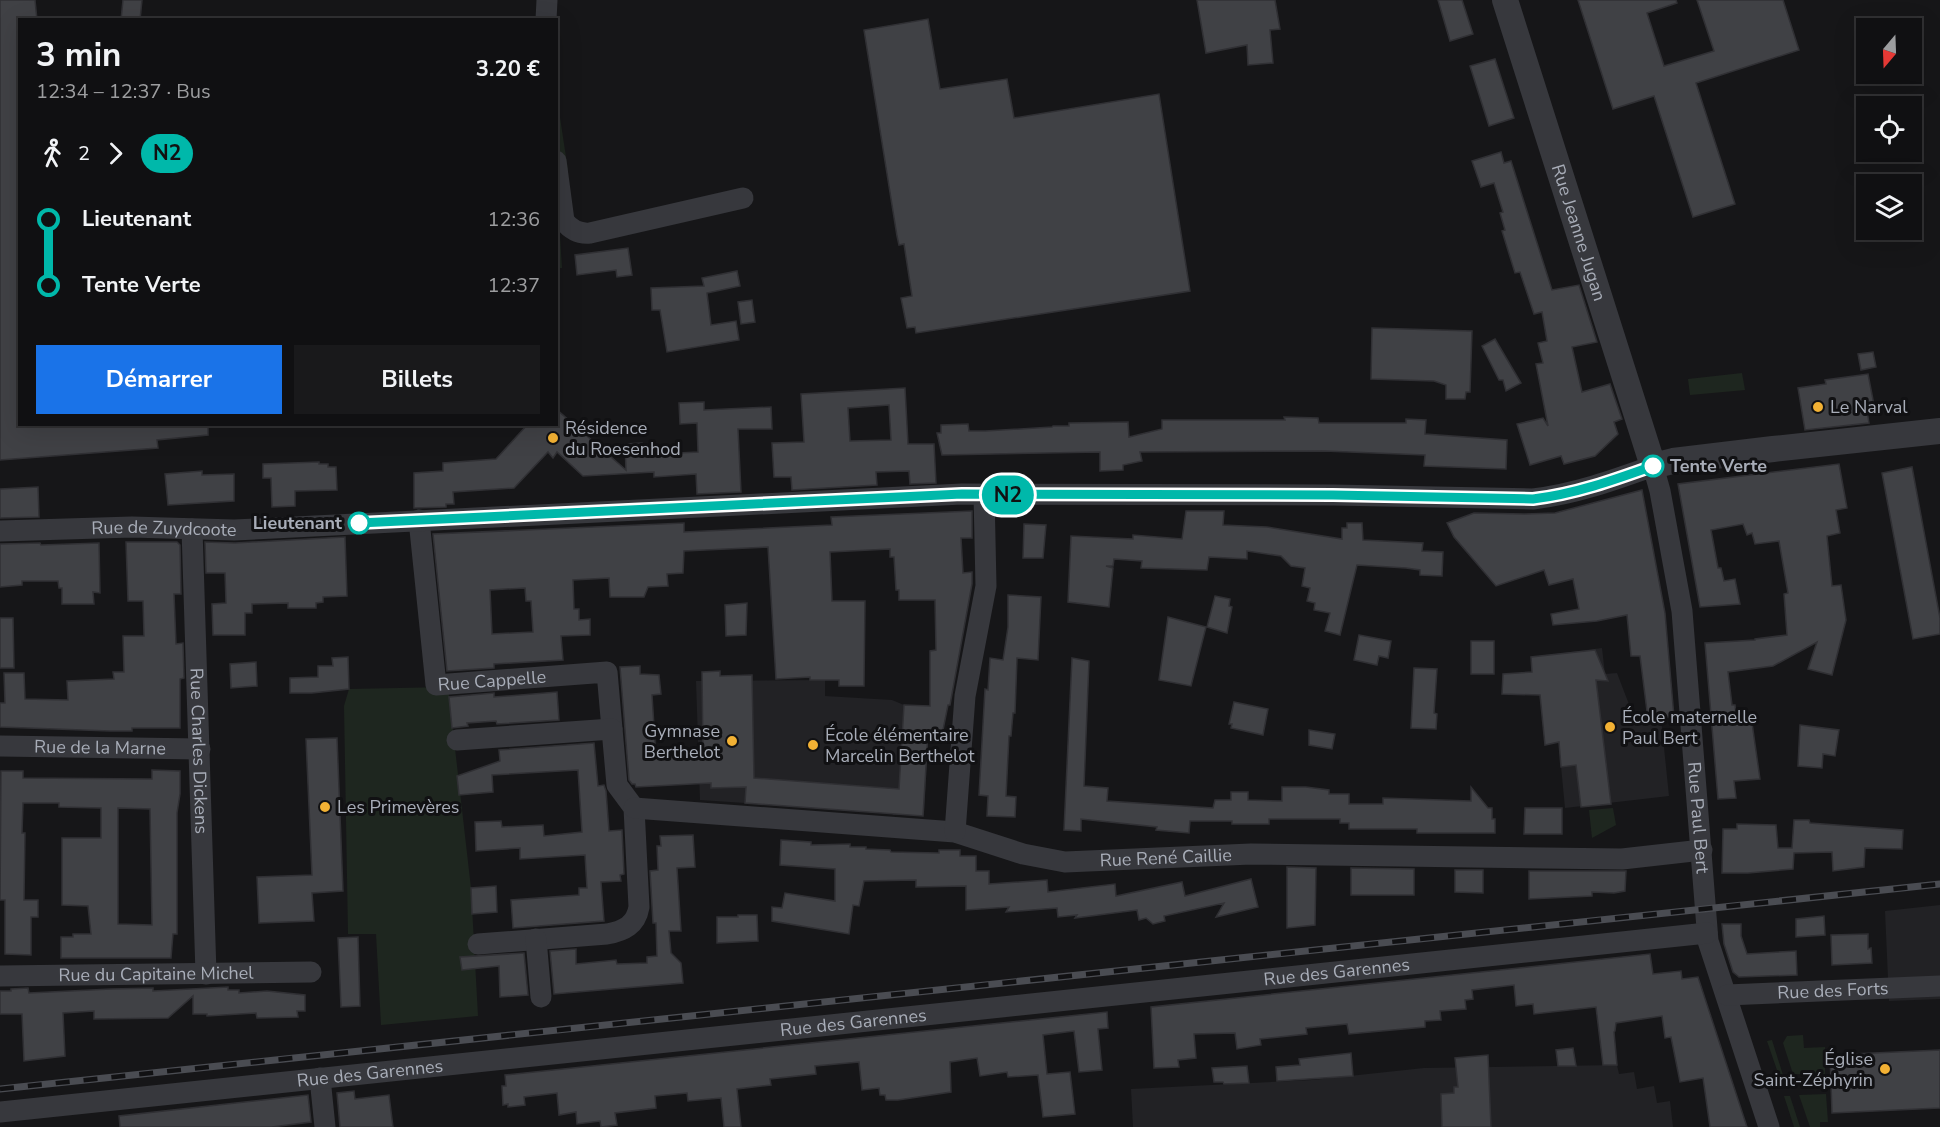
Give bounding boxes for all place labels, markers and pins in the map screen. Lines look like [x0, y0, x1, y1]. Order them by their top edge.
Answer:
place label: Le Narval [1830, 395, 1908, 419]
marker: Le Narval [1811, 400, 1825, 414]
place label: Résidence du Roesenhod [565, 416, 681, 461]
marker: Résidence du Roesenhod [546, 431, 560, 445]
place label: Tente Verte [1670, 454, 1767, 478]
marker: Tente Verte [1642, 455, 1664, 477]
place label: Lieutenant [253, 511, 342, 535]
marker: Lieutenant [348, 512, 370, 534]
place label: École maternelle Paul Bert [1622, 705, 1757, 750]
place label: Gymnase Berthelot [644, 719, 721, 764]
marker: École maternelle Paul Bert [1603, 720, 1617, 734]
place label: École élémentaire Marcelin Berthelot [825, 723, 975, 768]
marker: Gymnase Berthelot [725, 734, 739, 748]
marker: École élémentaire Marcelin Berthelot [806, 738, 820, 752]
place label: Les Primevères [337, 795, 460, 819]
marker: Les Primevères [318, 800, 332, 814]
place label: Église Saint-Zéphyrin [1754, 1047, 1873, 1092]
marker: Église Saint-Zéphyrin [1878, 1062, 1892, 1076]

